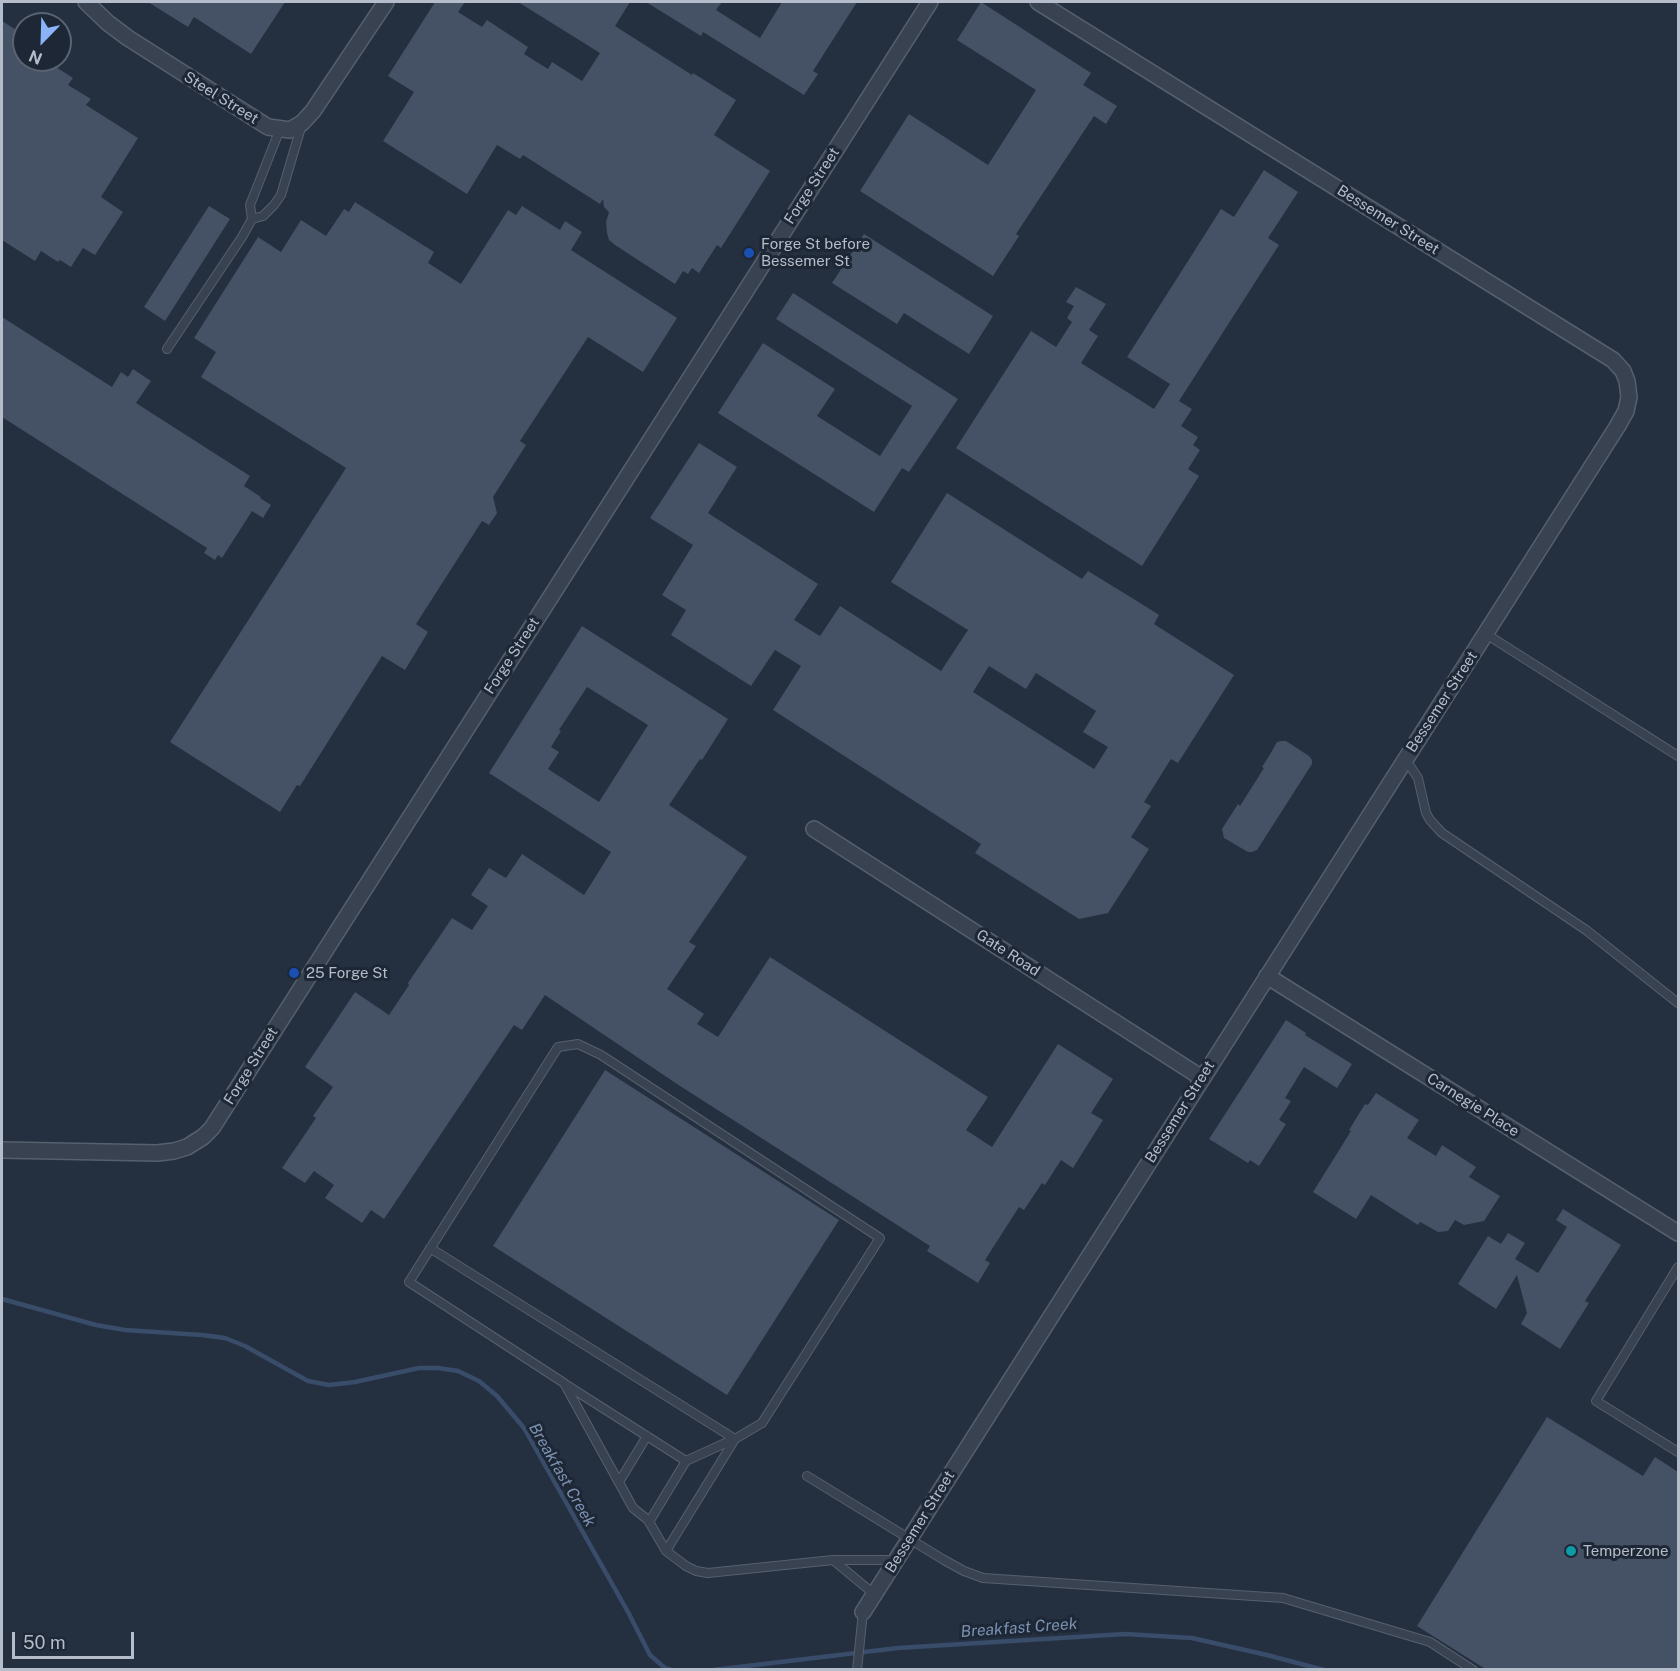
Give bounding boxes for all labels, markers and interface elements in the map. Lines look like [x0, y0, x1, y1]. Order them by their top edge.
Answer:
north arrow [12, 12, 72, 72]
text: N [26, 46, 45, 68]
street label: Steel Street [180, 68, 262, 128]
street label: Forge Street [781, 144, 843, 228]
street label: Bessemer Street [1334, 181, 1442, 259]
place label: Forge St before Bessemer St [761, 235, 870, 270]
marker: Forge St before Bessemer St [742, 246, 756, 260]
street label: Forge Street [481, 614, 543, 698]
street label: Bessemer Street [1403, 648, 1481, 756]
street label: Gate Road [973, 926, 1043, 980]
place label: 25 Forge St [306, 964, 388, 982]
marker: 25 Forge St [287, 966, 301, 980]
street label: Forge Street [220, 1024, 282, 1108]
street label: Bessemer Street [1141, 1058, 1219, 1166]
street label: Carnegie Place [1423, 1069, 1523, 1141]
water label: Breakfast Creek [524, 1420, 600, 1530]
street label: Bessemer Street [881, 1468, 959, 1576]
place label: Temperzone [1583, 1542, 1669, 1560]
marker: Temperzone [1564, 1544, 1578, 1558]
water label: Breakfast Creek [960, 1614, 1078, 1642]
scale bar [15, 1620, 136, 1658]
text: 50 m [23, 1632, 66, 1653]

